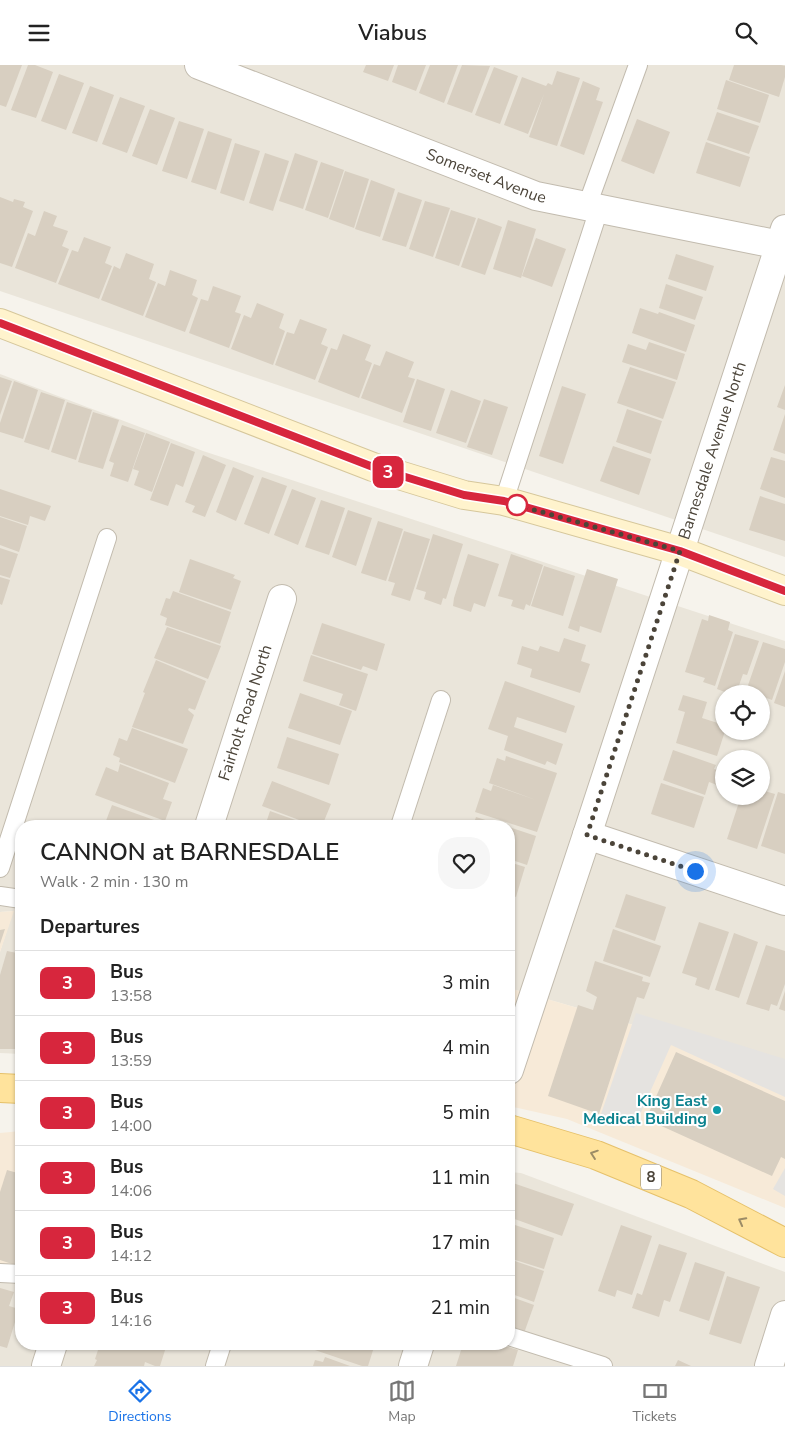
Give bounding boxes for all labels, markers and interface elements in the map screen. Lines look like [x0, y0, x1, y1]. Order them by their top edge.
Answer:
text: Viabus [358, 18, 427, 48]
icon: menu [25, 19, 53, 47]
icon: search [732, 19, 760, 47]
street label: Somerset Avenue [423, 143, 548, 209]
street label: Barnesdale Avenue North [673, 359, 752, 542]
line badge: 3 [372, 456, 404, 488]
text: 3 [383, 460, 393, 484]
unlabelled marker [506, 494, 528, 516]
street label: Fairholt Road North [213, 642, 278, 784]
map controls [715, 685, 770, 805]
button: locate [715, 685, 770, 740]
button: layers [715, 750, 770, 805]
text: CANNON at BARNESDALE [40, 836, 339, 868]
button: heart [438, 837, 490, 889]
your location [683, 859, 708, 884]
text: Walk · 2 min · 130 m [40, 871, 188, 893]
text: Departures [40, 914, 140, 940]
text: Bus [110, 959, 143, 985]
text: 3 min [442, 970, 490, 996]
text: 3 [62, 971, 73, 995]
text: 13:58 [110, 985, 152, 1007]
text: Bus [110, 1024, 143, 1050]
text: 4 min [442, 1035, 490, 1061]
text: 3 [62, 1036, 73, 1060]
text: 13:59 [110, 1050, 152, 1072]
text: Bus [110, 1089, 143, 1115]
place label: King East Medical Building [583, 1090, 708, 1130]
text: 5 min [442, 1100, 490, 1126]
text: 3 [62, 1101, 73, 1125]
marker: King East Medical Building [711, 1104, 723, 1116]
text: 14:00 [110, 1115, 152, 1137]
one-way arrow [590, 1150, 599, 1160]
text: Bus [110, 1154, 143, 1180]
text: 11 min [431, 1165, 490, 1191]
road number: 8 [641, 1165, 661, 1189]
text: 3 [62, 1166, 73, 1190]
text: 14:06 [110, 1180, 152, 1202]
one-way arrow [738, 1217, 747, 1227]
text: Bus [110, 1219, 143, 1245]
text: 17 min [431, 1230, 490, 1256]
text: 3 [62, 1231, 73, 1255]
text: 14:12 [110, 1245, 152, 1267]
text: Bus [110, 1284, 143, 1310]
text: 21 min [431, 1295, 490, 1321]
text: 3 [62, 1296, 73, 1320]
text: 14:16 [110, 1310, 152, 1332]
tab: Directions [108, 1377, 171, 1426]
tab: Map [388, 1377, 416, 1426]
tab: Tickets [633, 1377, 677, 1426]

